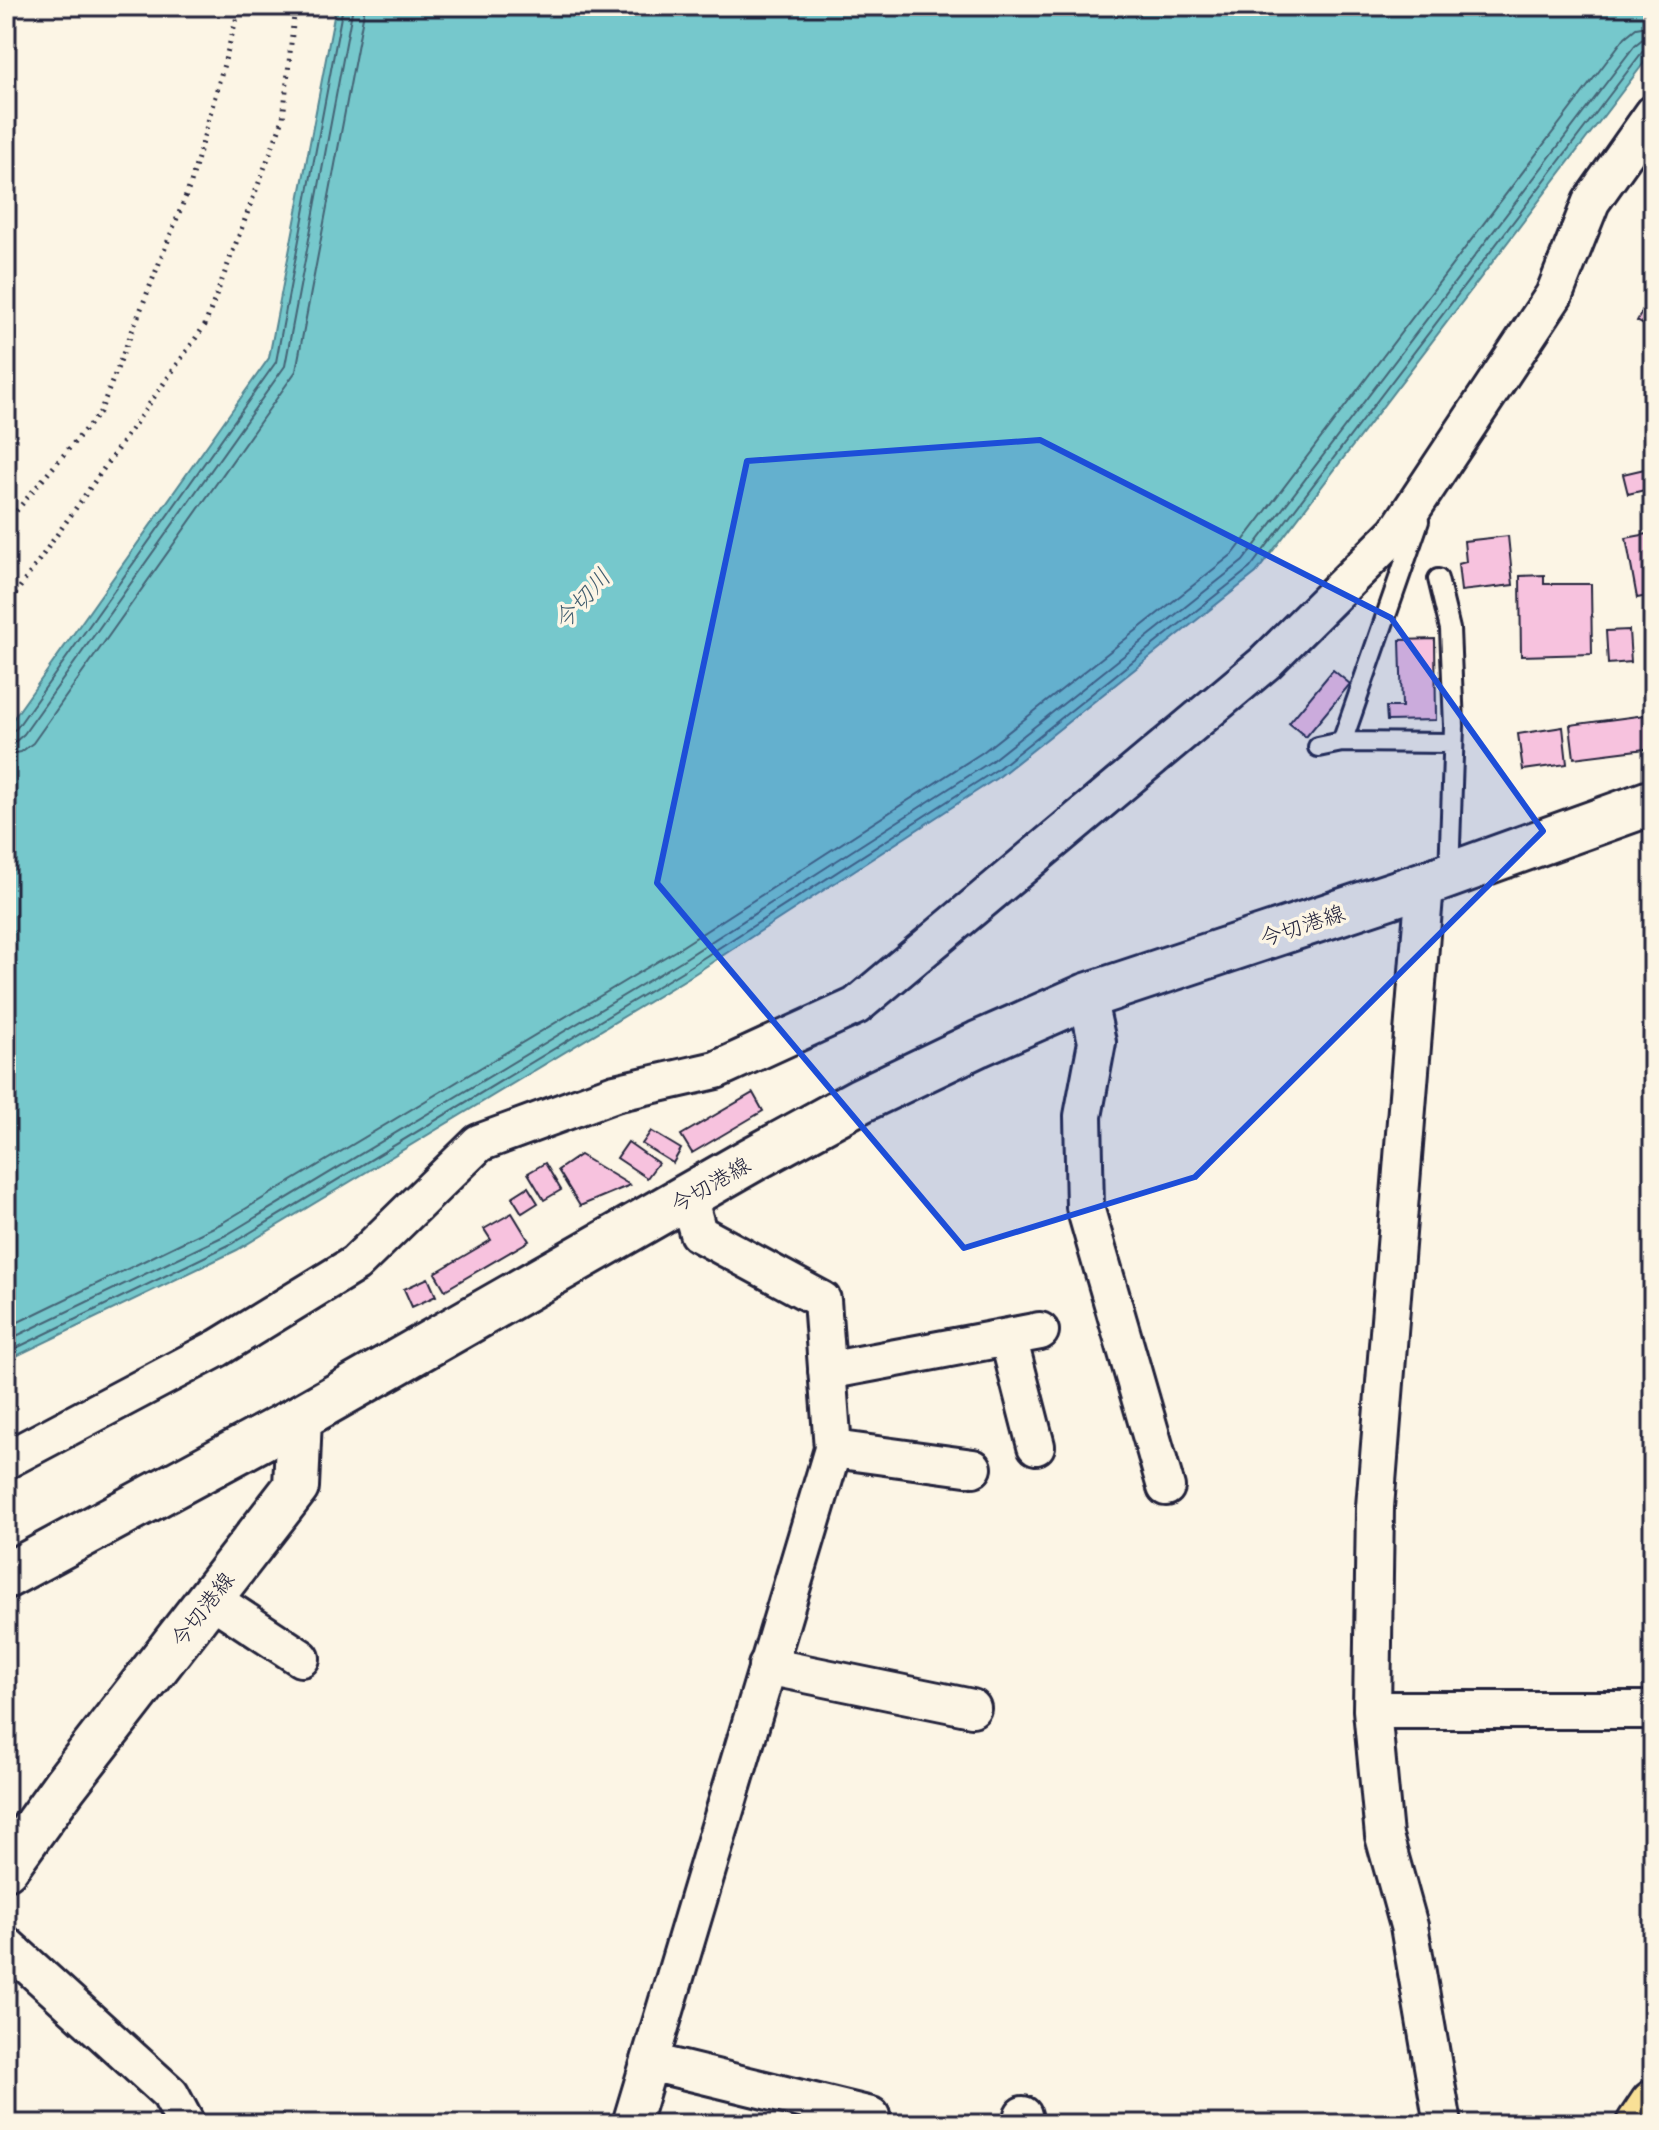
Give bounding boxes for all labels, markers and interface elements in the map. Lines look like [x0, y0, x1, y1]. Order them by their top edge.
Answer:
water label: 今切川 [548, 563, 617, 636]
street label: 今切港線 [1256, 899, 1348, 953]
street label: 今切港線 [665, 1151, 756, 1219]
street label: 今切港線 [165, 1566, 241, 1653]

